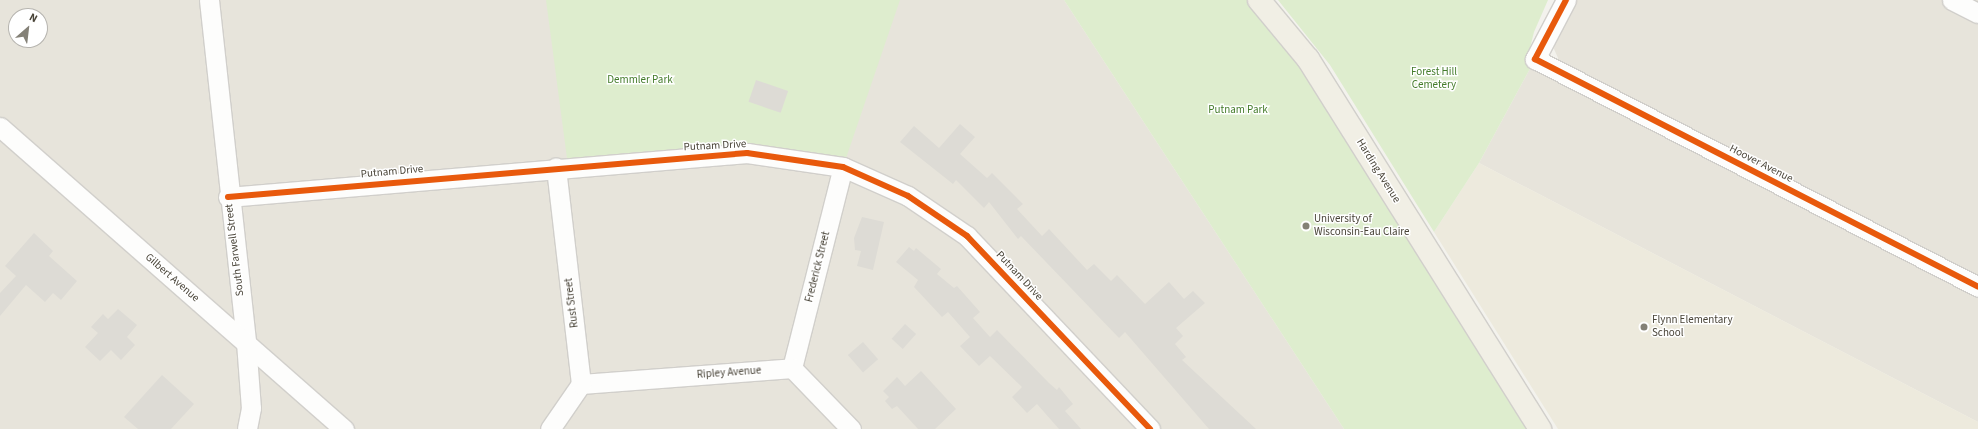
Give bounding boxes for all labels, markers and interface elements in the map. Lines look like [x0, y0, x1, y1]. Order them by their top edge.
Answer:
north arrow [8, 8, 48, 48]
text: N [27, 10, 40, 26]
park label: Forest Hill Cemetery [1411, 66, 1457, 92]
park label: Demmler Park [607, 73, 673, 87]
park label: Putnam Park [1208, 103, 1268, 117]
street label: Harding Avenue [1353, 137, 1403, 205]
street label: Putnam Drive [683, 138, 747, 154]
street label: Hoover Avenue [1727, 142, 1795, 186]
street label: Putnam Drive [360, 163, 424, 181]
street label: South Farwell Street [223, 203, 247, 297]
place label: University of Wisconsin-Eau Claire [1314, 213, 1410, 239]
marker: University of Wisconsin-Eau Claire [1301, 221, 1311, 231]
street label: Frederick Street [803, 230, 833, 304]
street label: Putnam Drive [993, 249, 1045, 303]
street label: Gilbert Avenue [142, 251, 202, 305]
street label: Rust Street [562, 277, 582, 329]
place label: Flynn Elementary School [1652, 314, 1733, 340]
marker: Flynn Elementary School [1639, 322, 1649, 332]
street label: Ripley Avenue [696, 364, 762, 382]

